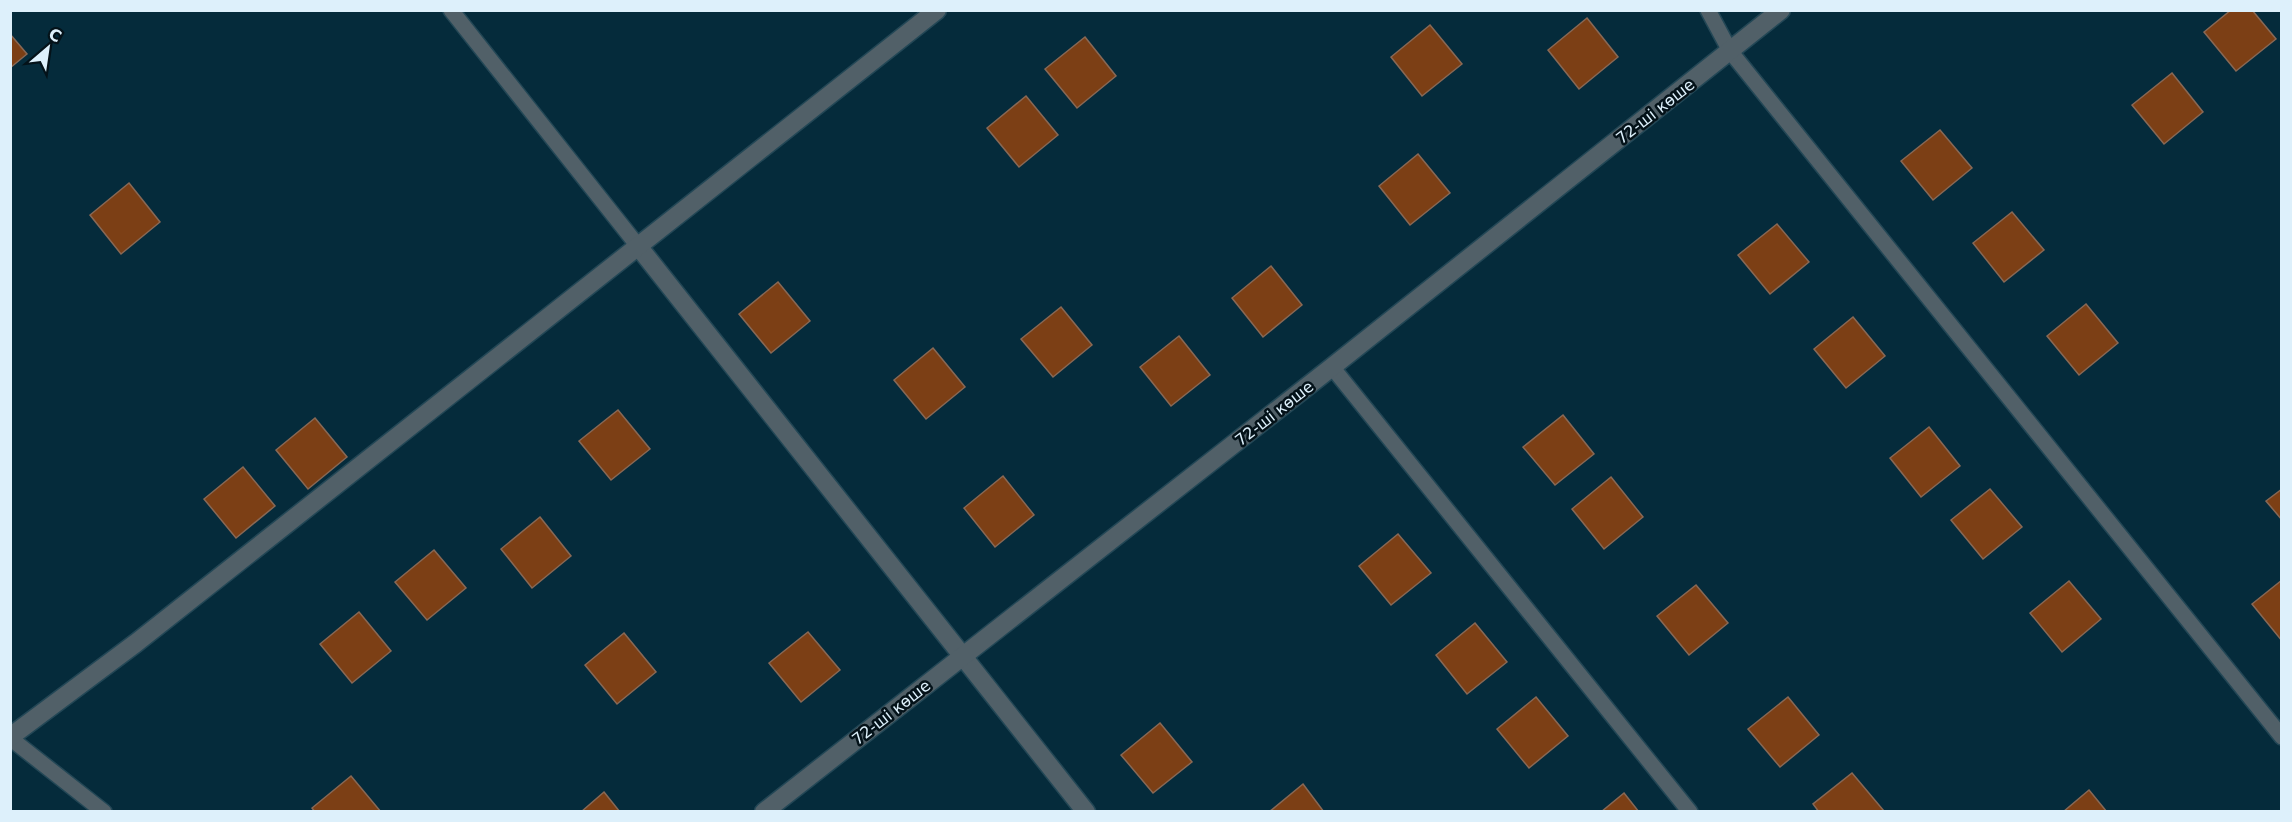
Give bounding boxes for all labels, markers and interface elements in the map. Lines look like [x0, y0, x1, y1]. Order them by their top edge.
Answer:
north arrow [18, 18, 78, 78]
text: С [45, 24, 65, 46]
street label: 72-ші көше [1612, 75, 1698, 148]
street label: 72-ші көше [1231, 377, 1317, 450]
street label: 72-ші көше [848, 676, 934, 749]

